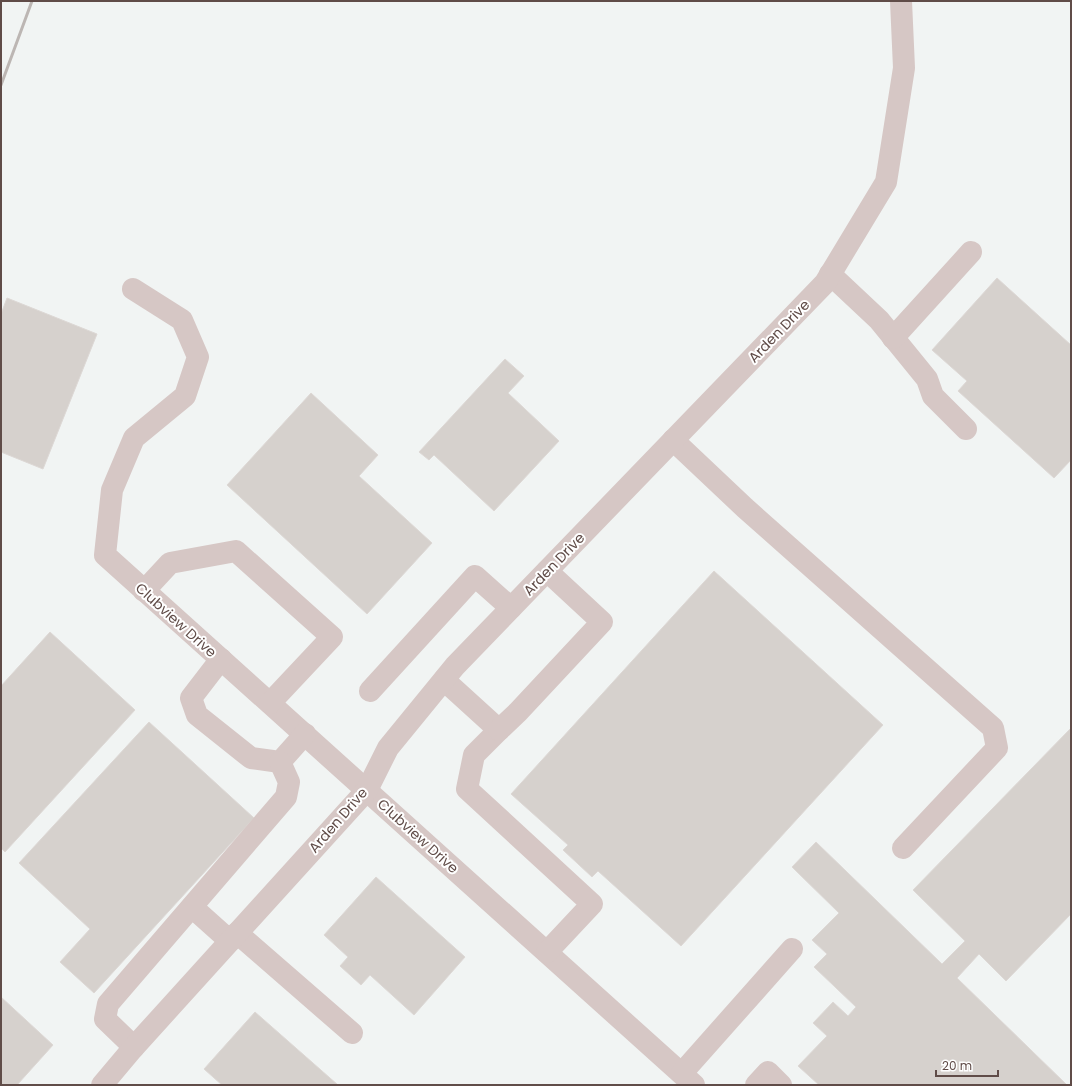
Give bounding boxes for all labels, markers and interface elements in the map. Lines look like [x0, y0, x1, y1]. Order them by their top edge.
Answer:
street label: Arden Drive [744, 295, 814, 367]
street label: Arden Drive [519, 528, 589, 600]
street label: Clubview Drive [131, 578, 221, 662]
street label: Arden Drive [304, 783, 372, 857]
street label: Clubview Drive [373, 794, 463, 878]
scale bar [936, 1052, 998, 1078]
text: 20 m [942, 1057, 972, 1074]

